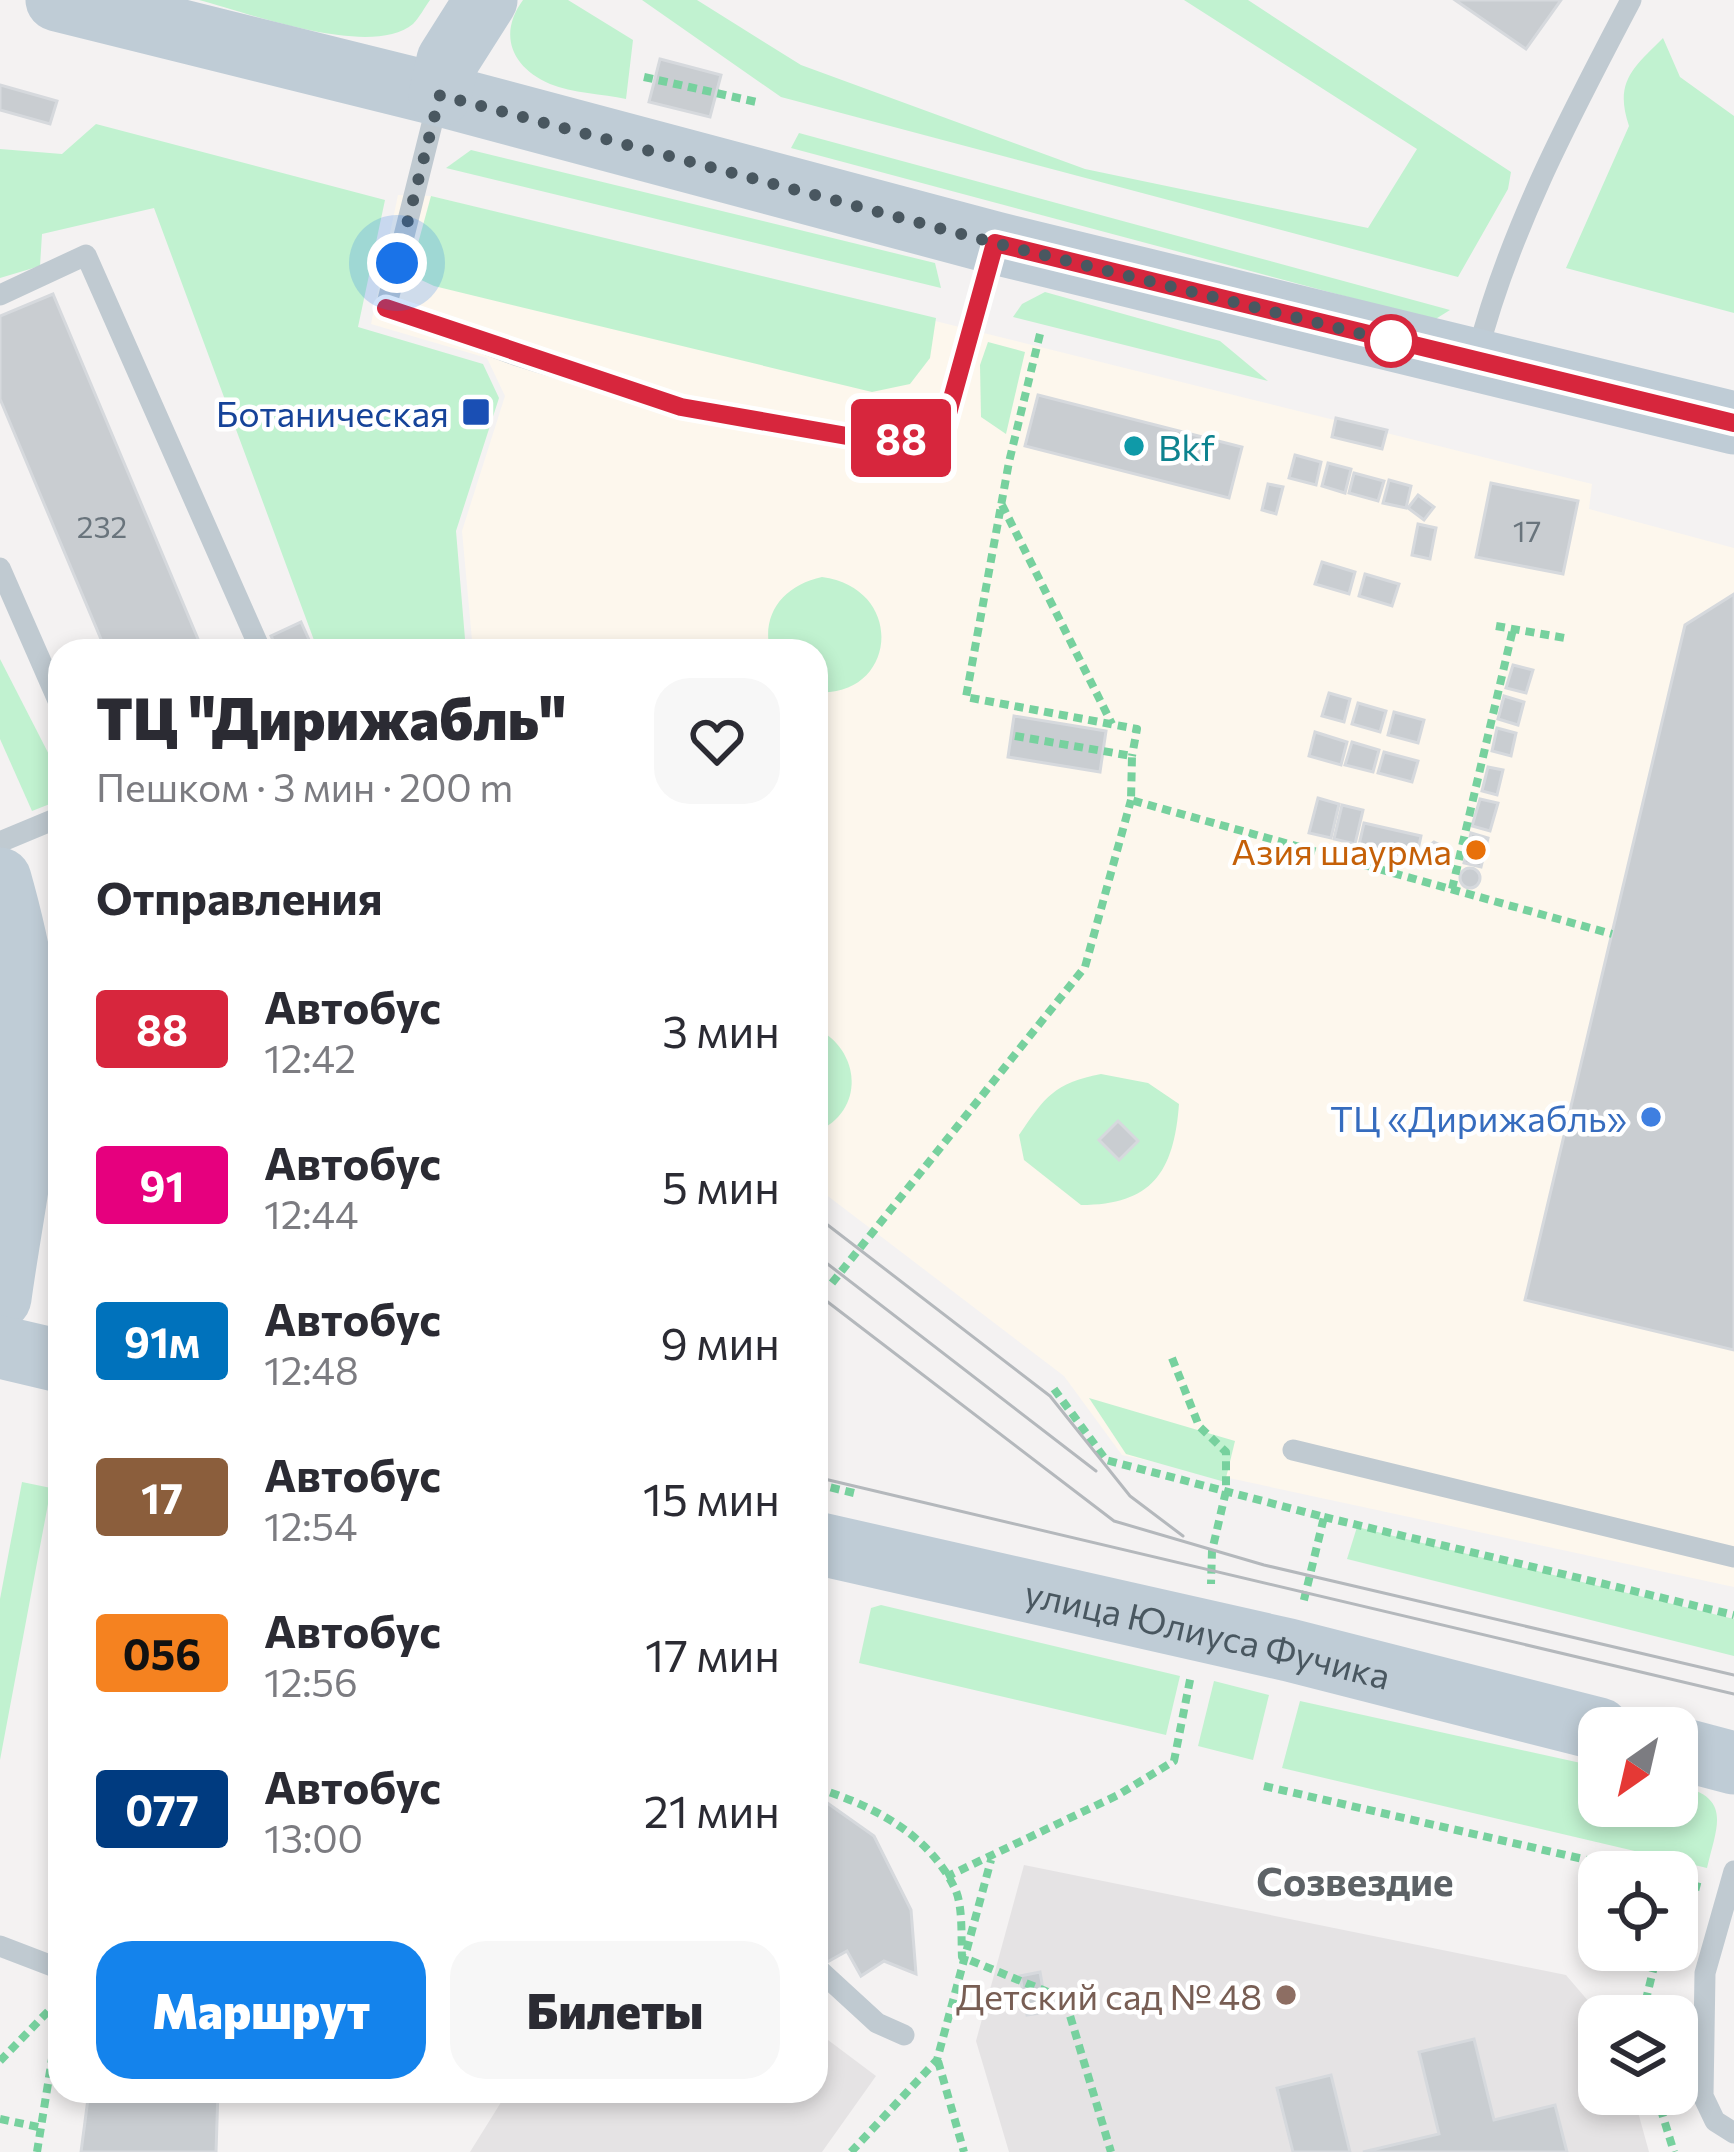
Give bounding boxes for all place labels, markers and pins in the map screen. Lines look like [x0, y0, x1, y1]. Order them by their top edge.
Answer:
unlabelled marker [1366, 316, 1416, 366]
place label: Ботаническая [216, 390, 449, 434]
marker: Ботаническая [460, 396, 492, 428]
place label: Bkf [1158, 424, 1216, 468]
marker: Bkf [1121, 433, 1147, 459]
place label: Азия шаурма [1231, 828, 1452, 872]
marker: Азия шаурма [1463, 837, 1489, 863]
place label: ТЦ «Дирижабль» [1330, 1095, 1627, 1139]
marker: ТЦ «Дирижабль» [1638, 1104, 1664, 1130]
place label: Детский сад № 48 [956, 1973, 1262, 2017]
marker: Детский сад № 48 [1273, 1982, 1299, 2008]

